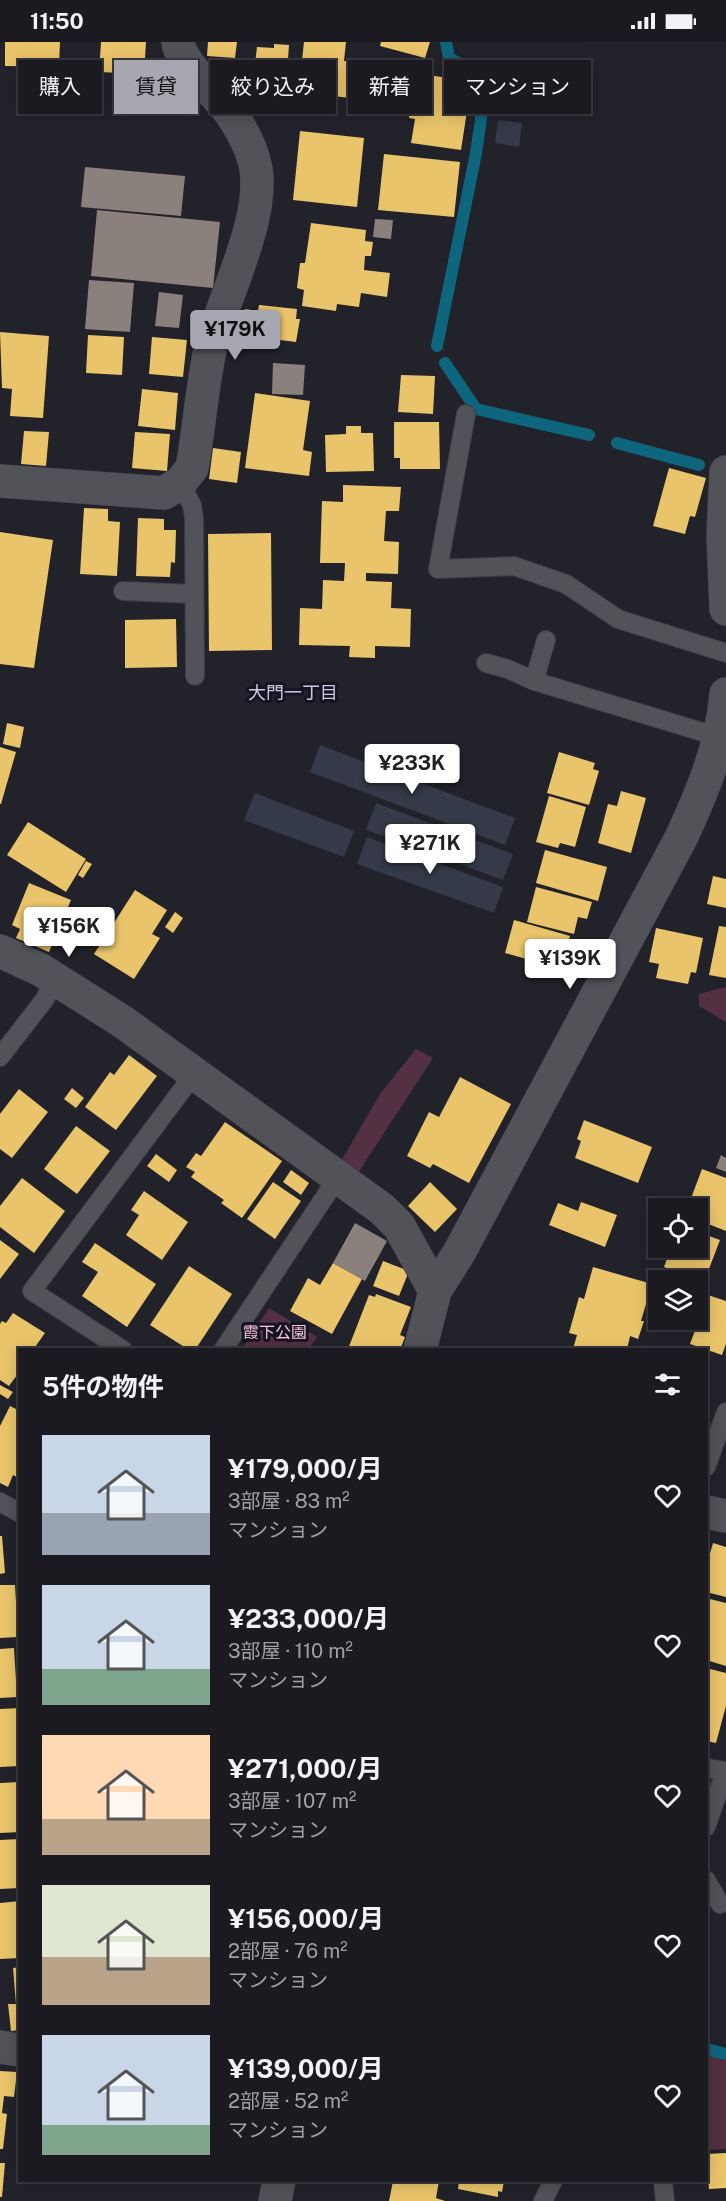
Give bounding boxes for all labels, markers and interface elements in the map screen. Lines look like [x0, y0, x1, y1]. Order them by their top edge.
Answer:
text: 11:50 [30, 8, 84, 34]
chip: 購入 [18, 60, 102, 114]
chip: 賃貸 [114, 60, 198, 114]
chip: 絞り込み [210, 60, 336, 114]
chip: 新着 [348, 60, 432, 114]
chip: マンション [444, 60, 591, 114]
pin: ¥179K [193, 310, 277, 361]
text: ¥179K [204, 317, 266, 341]
district label: 大門一丁目 [248, 682, 338, 703]
pin: ¥233K [370, 744, 454, 795]
text: ¥233K [379, 751, 445, 775]
pin: ¥271K [388, 824, 472, 875]
text: ¥271K [399, 831, 461, 855]
pin: ¥156K [27, 907, 111, 958]
text: ¥156K [38, 914, 100, 938]
pin: ¥139K [528, 939, 612, 990]
text: ¥139K [539, 946, 601, 970]
map controls [648, 1198, 708, 1330]
button: locate [648, 1198, 708, 1258]
button: layers [648, 1270, 708, 1330]
park label: 霞下公園 [243, 1323, 307, 1342]
icon: filters [651, 1368, 684, 1401]
text: 5件の物件 [42, 1371, 164, 1402]
text: ¥179,000/月 [228, 1453, 383, 1484]
icon: home [90, 1459, 162, 1531]
icon: heart [651, 1479, 684, 1512]
text: 3部屋 · 83 m² [228, 1489, 350, 1513]
text: マンション [228, 1518, 328, 1542]
text: ¥233,000/月 [228, 1603, 389, 1634]
icon: home [90, 1609, 162, 1681]
icon: heart [651, 1629, 684, 1662]
text: 3部屋 · 110 m² [228, 1639, 353, 1663]
text: マンション [228, 1668, 328, 1692]
text: ¥271,000/月 [228, 1753, 383, 1784]
icon: home [90, 1759, 162, 1831]
icon: heart [651, 1779, 684, 1812]
text: 3部屋 · 107 m² [228, 1789, 356, 1813]
text: マンション [228, 1818, 328, 1842]
text: ¥156,000/月 [228, 1903, 384, 1934]
icon: home [90, 1909, 162, 1981]
icon: heart [651, 1929, 684, 1962]
text: 2部屋 · 76 m² [228, 1939, 348, 1963]
text: マンション [228, 1968, 328, 1992]
text: ¥139,000/月 [228, 2053, 384, 2084]
icon: home [90, 2059, 162, 2131]
icon: heart [651, 2079, 684, 2112]
text: 2部屋 · 52 m² [228, 2089, 348, 2113]
text: マンション [228, 2118, 328, 2142]

